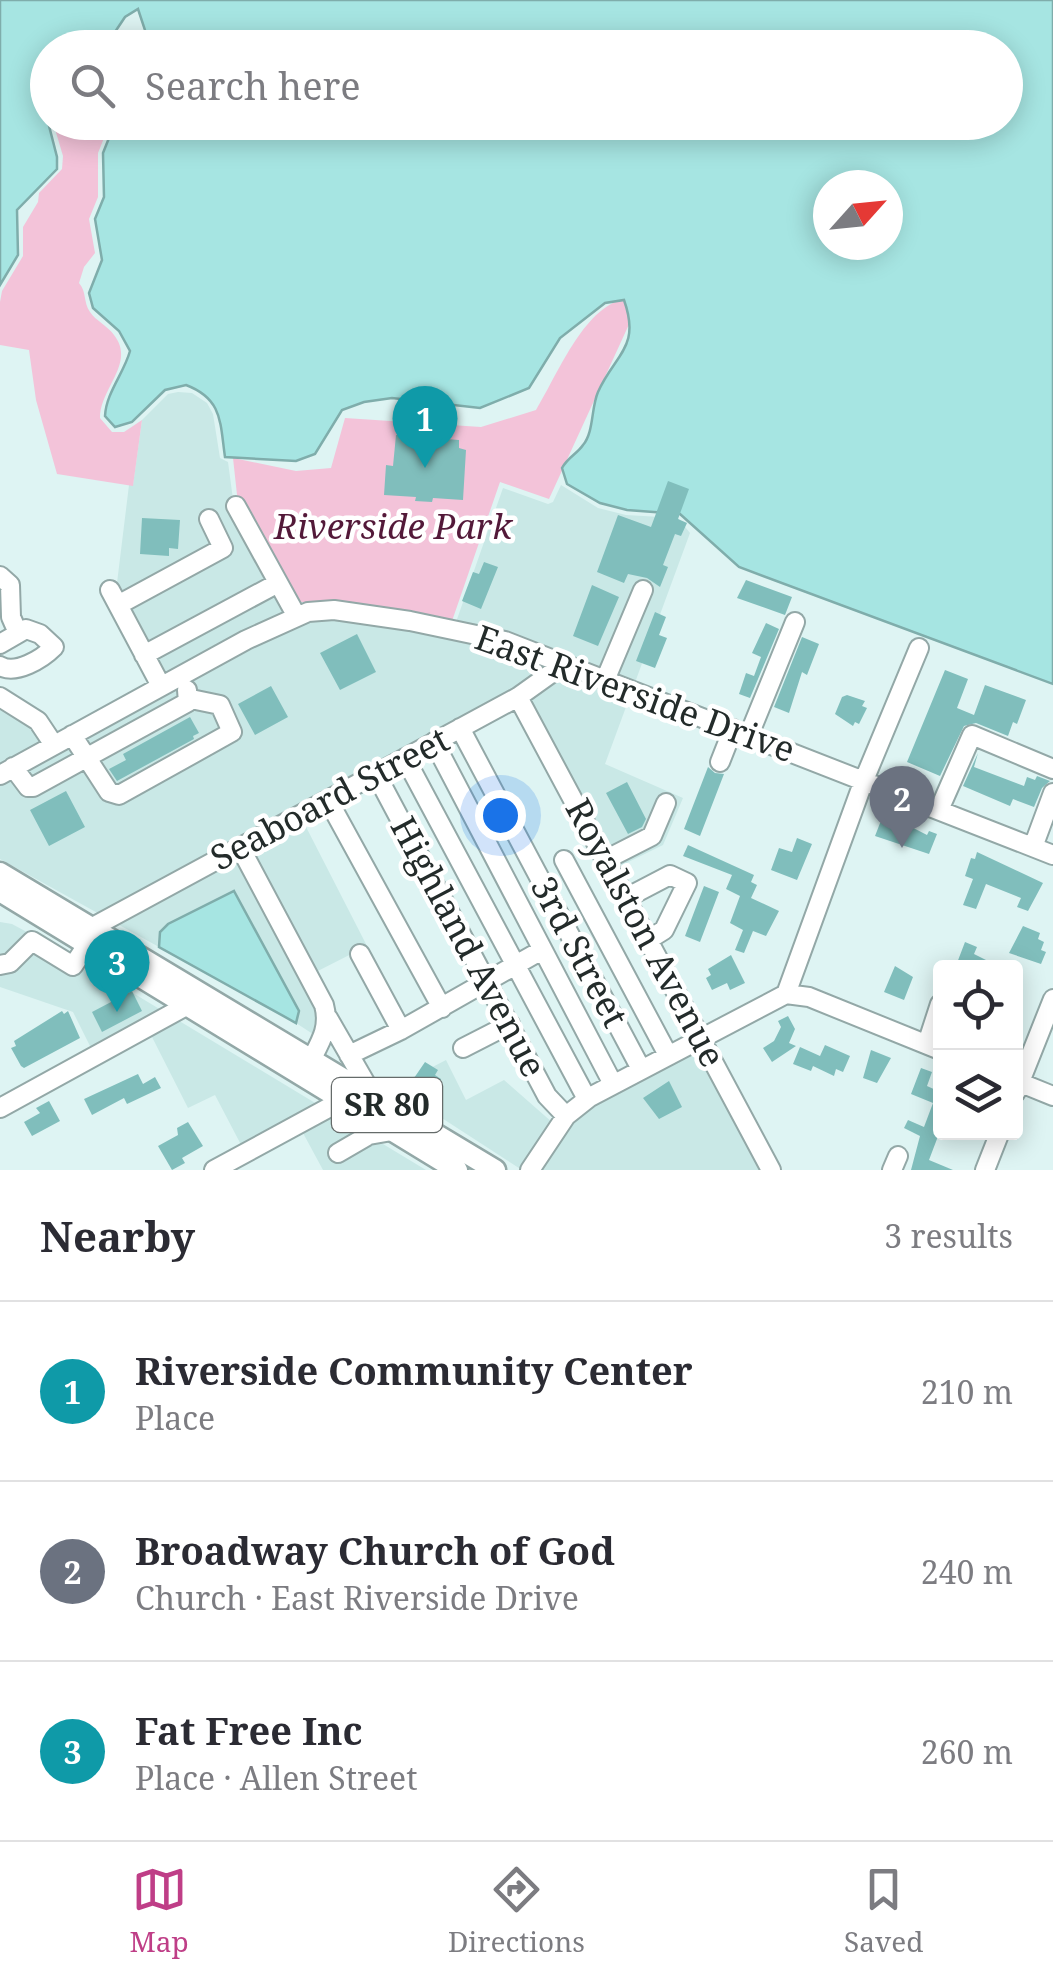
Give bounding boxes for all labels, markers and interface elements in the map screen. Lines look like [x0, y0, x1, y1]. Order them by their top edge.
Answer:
search box [30, 30, 1023, 140]
icon: search [65, 58, 120, 113]
text: Search here [145, 59, 361, 111]
north arrow [813, 170, 903, 260]
pin: 1 [392, 386, 458, 468]
park label: Riverside Park [273, 502, 513, 549]
street label: East Riverside Drive [469, 613, 802, 772]
street label: Seaboard Street [202, 715, 457, 880]
pin: 2 [870, 766, 934, 848]
your location [475, 790, 526, 841]
street label: Royalston Avenue [556, 790, 737, 1075]
street label: Highland Avenue [381, 808, 558, 1085]
street label: 3rd Street [521, 868, 640, 1035]
pin: 3 [84, 930, 150, 1012]
map controls [933, 960, 1023, 1140]
button: locate [933, 960, 1023, 1050]
button: layers [933, 1050, 1023, 1140]
road number: SR 80 [332, 1078, 442, 1132]
text: Nearby [40, 1207, 195, 1264]
text: 3 results [884, 1214, 1013, 1257]
text: Riverside Community Center [135, 1344, 693, 1396]
text: 1 [63, 1370, 82, 1413]
text: 210 m [921, 1370, 1013, 1413]
text: Place [135, 1396, 215, 1439]
text: Broadway Church of God [135, 1524, 615, 1576]
text: 2 [63, 1550, 82, 1593]
text: 240 m [921, 1550, 1013, 1593]
text: Church · East Riverside Drive [135, 1576, 579, 1619]
text: Fat Free Inc [135, 1704, 363, 1756]
text: 3 [63, 1730, 82, 1773]
text: 260 m [921, 1730, 1013, 1773]
text: Place · Allen Street [135, 1756, 418, 1799]
tab: Map [130, 1862, 189, 1960]
tab: Directions [448, 1862, 585, 1960]
tab: Saved [844, 1862, 923, 1960]

